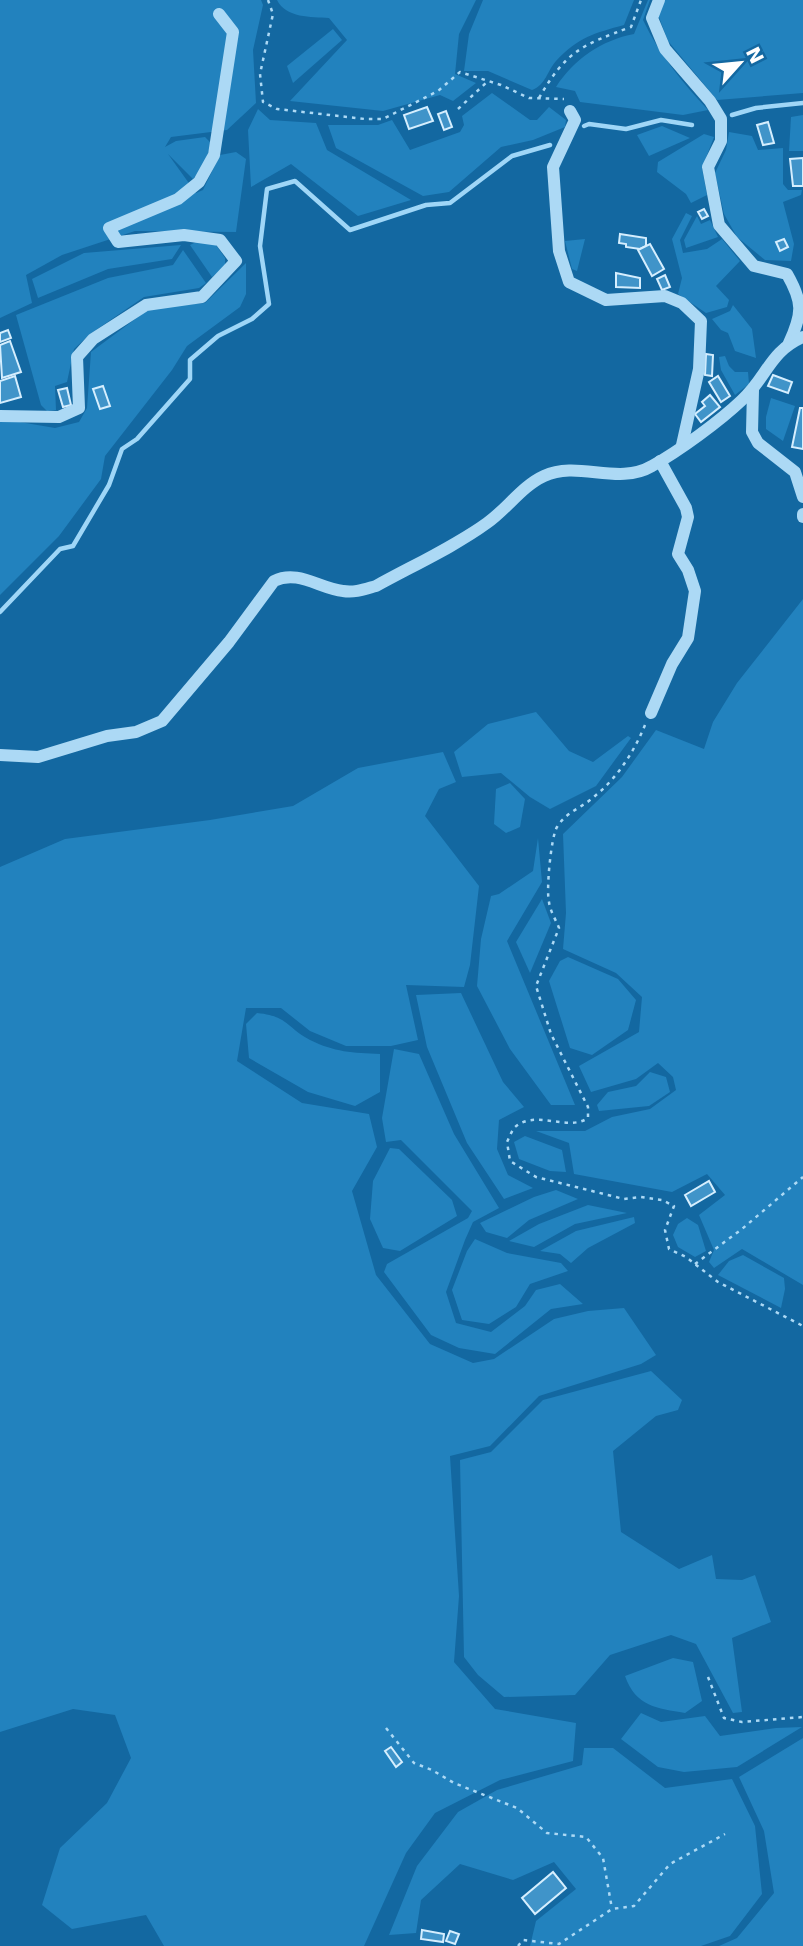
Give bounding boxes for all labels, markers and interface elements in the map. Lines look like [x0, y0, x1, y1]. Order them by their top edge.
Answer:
north arrow [705, 28, 775, 98]
text: N [742, 43, 769, 67]

